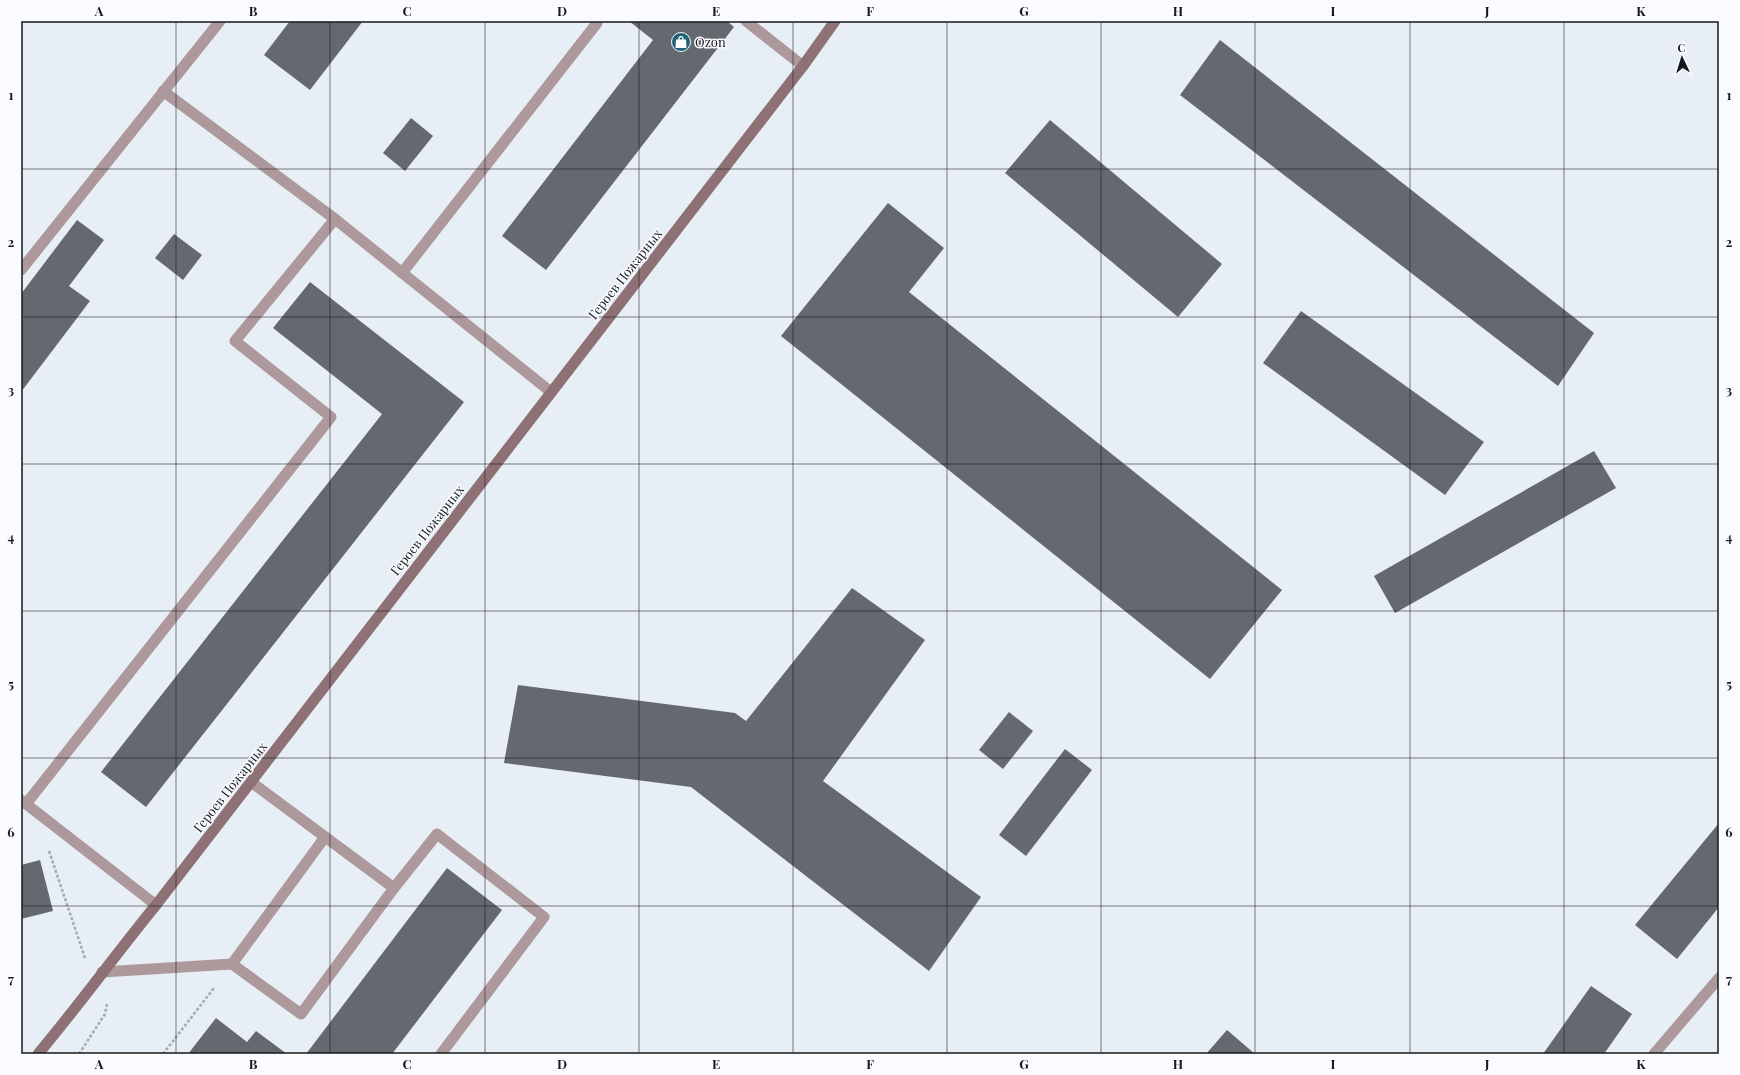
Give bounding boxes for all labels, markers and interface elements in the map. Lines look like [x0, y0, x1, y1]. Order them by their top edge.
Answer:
text: A [94, 2, 104, 19]
text: B [249, 2, 258, 19]
text: C [402, 2, 412, 19]
text: D [557, 2, 567, 19]
text: E [712, 2, 720, 19]
text: F [866, 2, 874, 19]
text: G [1019, 2, 1029, 19]
text: H [1173, 2, 1183, 19]
text: I [1331, 2, 1336, 19]
text: J [1484, 2, 1490, 19]
text: K [1636, 2, 1646, 19]
shop icon: Ozon [670, 31, 692, 53]
place label: Ozon [695, 33, 726, 50]
north arrow [1662, 38, 1702, 78]
text: С [1677, 40, 1686, 55]
text: 1 [9, 86, 14, 103]
text: 1 [1727, 86, 1732, 103]
street label: Героев Пожарных [584, 225, 665, 322]
text: 2 [8, 233, 15, 250]
text: 2 [1726, 233, 1733, 250]
text: 3 [8, 381, 14, 398]
text: 3 [1726, 381, 1732, 398]
street label: Героев Пожарных [386, 481, 467, 578]
text: 4 [8, 528, 15, 545]
text: 4 [1726, 528, 1733, 545]
text: 5 [8, 675, 14, 692]
text: 5 [1726, 675, 1732, 692]
street label: Героев Пожарных [189, 738, 270, 835]
text: 6 [7, 823, 15, 840]
text: 6 [1725, 823, 1733, 840]
text: 7 [8, 970, 14, 987]
text: 7 [1726, 970, 1732, 987]
text: A [94, 1055, 104, 1072]
text: B [249, 1055, 258, 1072]
text: C [402, 1055, 412, 1072]
text: D [557, 1055, 567, 1072]
text: E [712, 1055, 720, 1072]
text: F [866, 1055, 874, 1072]
text: G [1019, 1055, 1029, 1072]
text: H [1173, 1055, 1183, 1072]
text: I [1331, 1055, 1336, 1072]
text: J [1484, 1055, 1490, 1072]
text: K [1636, 1055, 1646, 1072]

